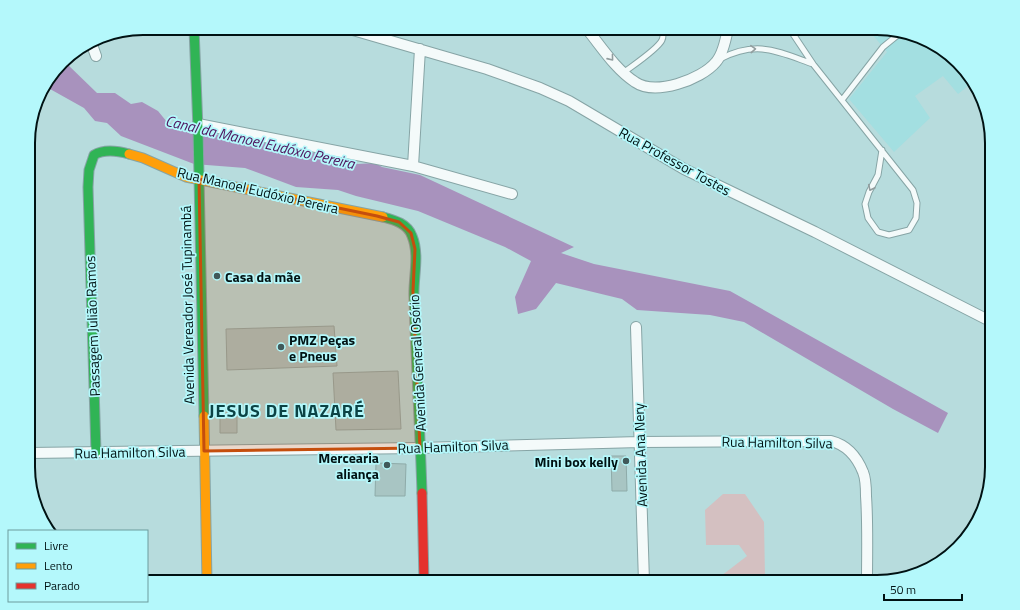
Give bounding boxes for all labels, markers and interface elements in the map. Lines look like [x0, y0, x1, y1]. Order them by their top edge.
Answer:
one-way arrow [750, 45, 756, 54]
one-way arrow [606, 54, 613, 61]
water label: Canal da Manoel Eudóxio Pereira [163, 109, 358, 175]
street label: Rua Professor Tostes [615, 122, 735, 200]
street label: Rua Manoel Eudóxio Pereira [175, 161, 341, 219]
one-way arrow [868, 183, 876, 191]
street label: Avenida Vereador José Tupinambá [175, 205, 199, 405]
street label: Passagem Julião Ramos [79, 255, 105, 397]
place label: Casa da mãe [225, 266, 301, 287]
marker: Casa da mãe [212, 271, 222, 281]
street label: Avenida General Osório [403, 294, 431, 432]
place label: PMZ Peças e Pneus [289, 329, 356, 366]
marker: PMZ Peças e Pneus [276, 342, 286, 352]
district label: JESUS DE NAZARÉ [209, 397, 365, 424]
street label: Avenida Ana Nery [628, 402, 652, 507]
street label: Rua Hamilton Silva [721, 431, 833, 453]
street label: Rua Hamilton Silva [397, 434, 509, 458]
street label: Rua Hamilton Silva [74, 441, 186, 463]
place label: Mercearia aliança [318, 447, 379, 484]
place label: Mini box kelly [535, 451, 618, 472]
marker: Mini box kelly [621, 456, 631, 466]
marker: Mercearia aliança [382, 460, 392, 470]
legend [8, 530, 148, 602]
text: Livre [44, 536, 68, 555]
text: Lento [44, 556, 73, 575]
text: Parado [44, 576, 80, 595]
scale bar [884, 576, 962, 602]
text: 50 m [890, 580, 916, 599]

